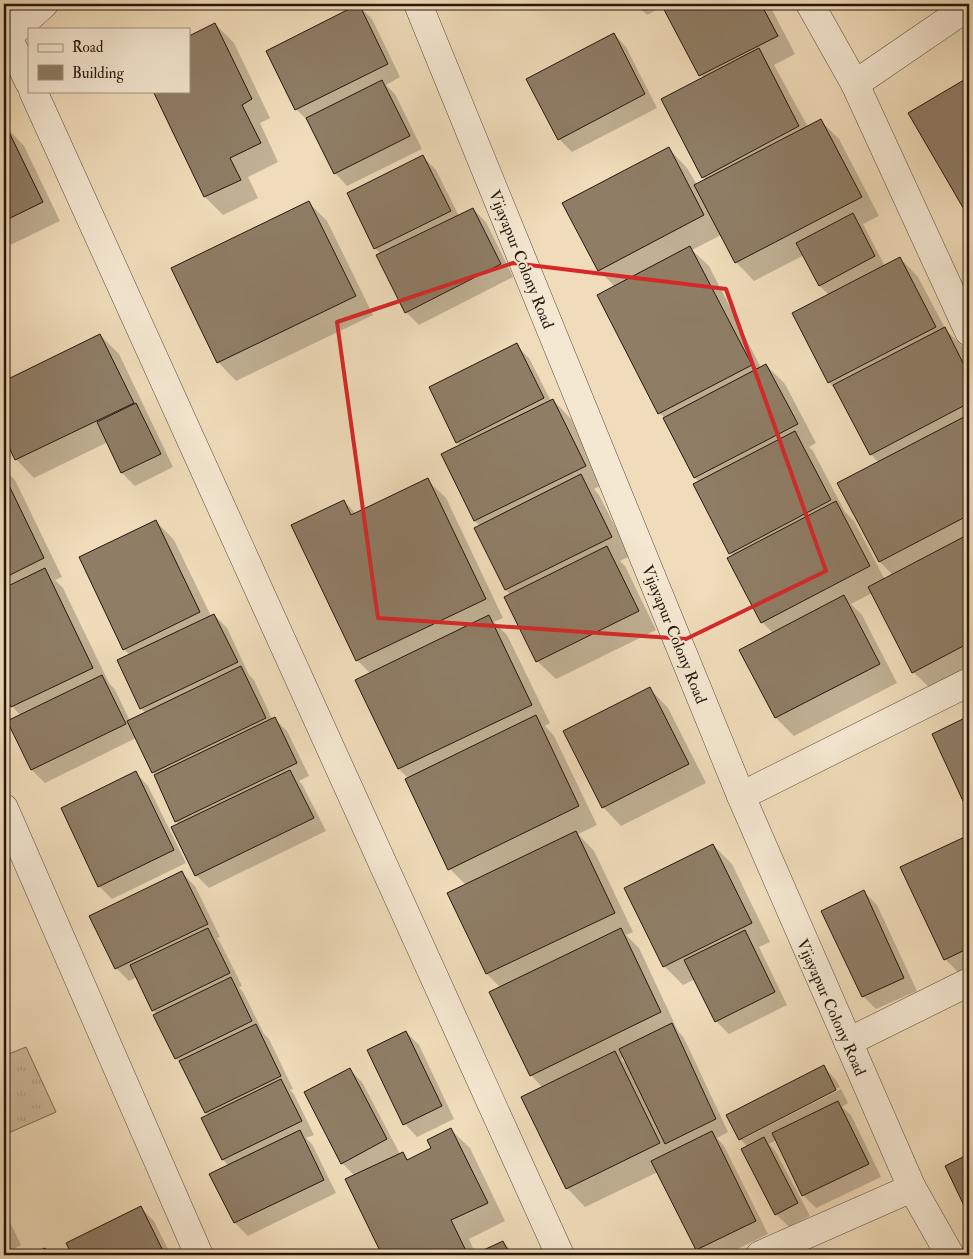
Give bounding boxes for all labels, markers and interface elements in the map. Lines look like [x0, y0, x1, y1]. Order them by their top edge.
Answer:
legend [28, 28, 190, 92]
text: Road [72, 38, 104, 57]
text: Building [72, 64, 124, 83]
street label: Vijayapur Colony Road [483, 187, 558, 332]
street label: Vijayapur Colony Road [636, 562, 711, 707]
street label: Vijayapur Colony Road [791, 936, 870, 1080]

